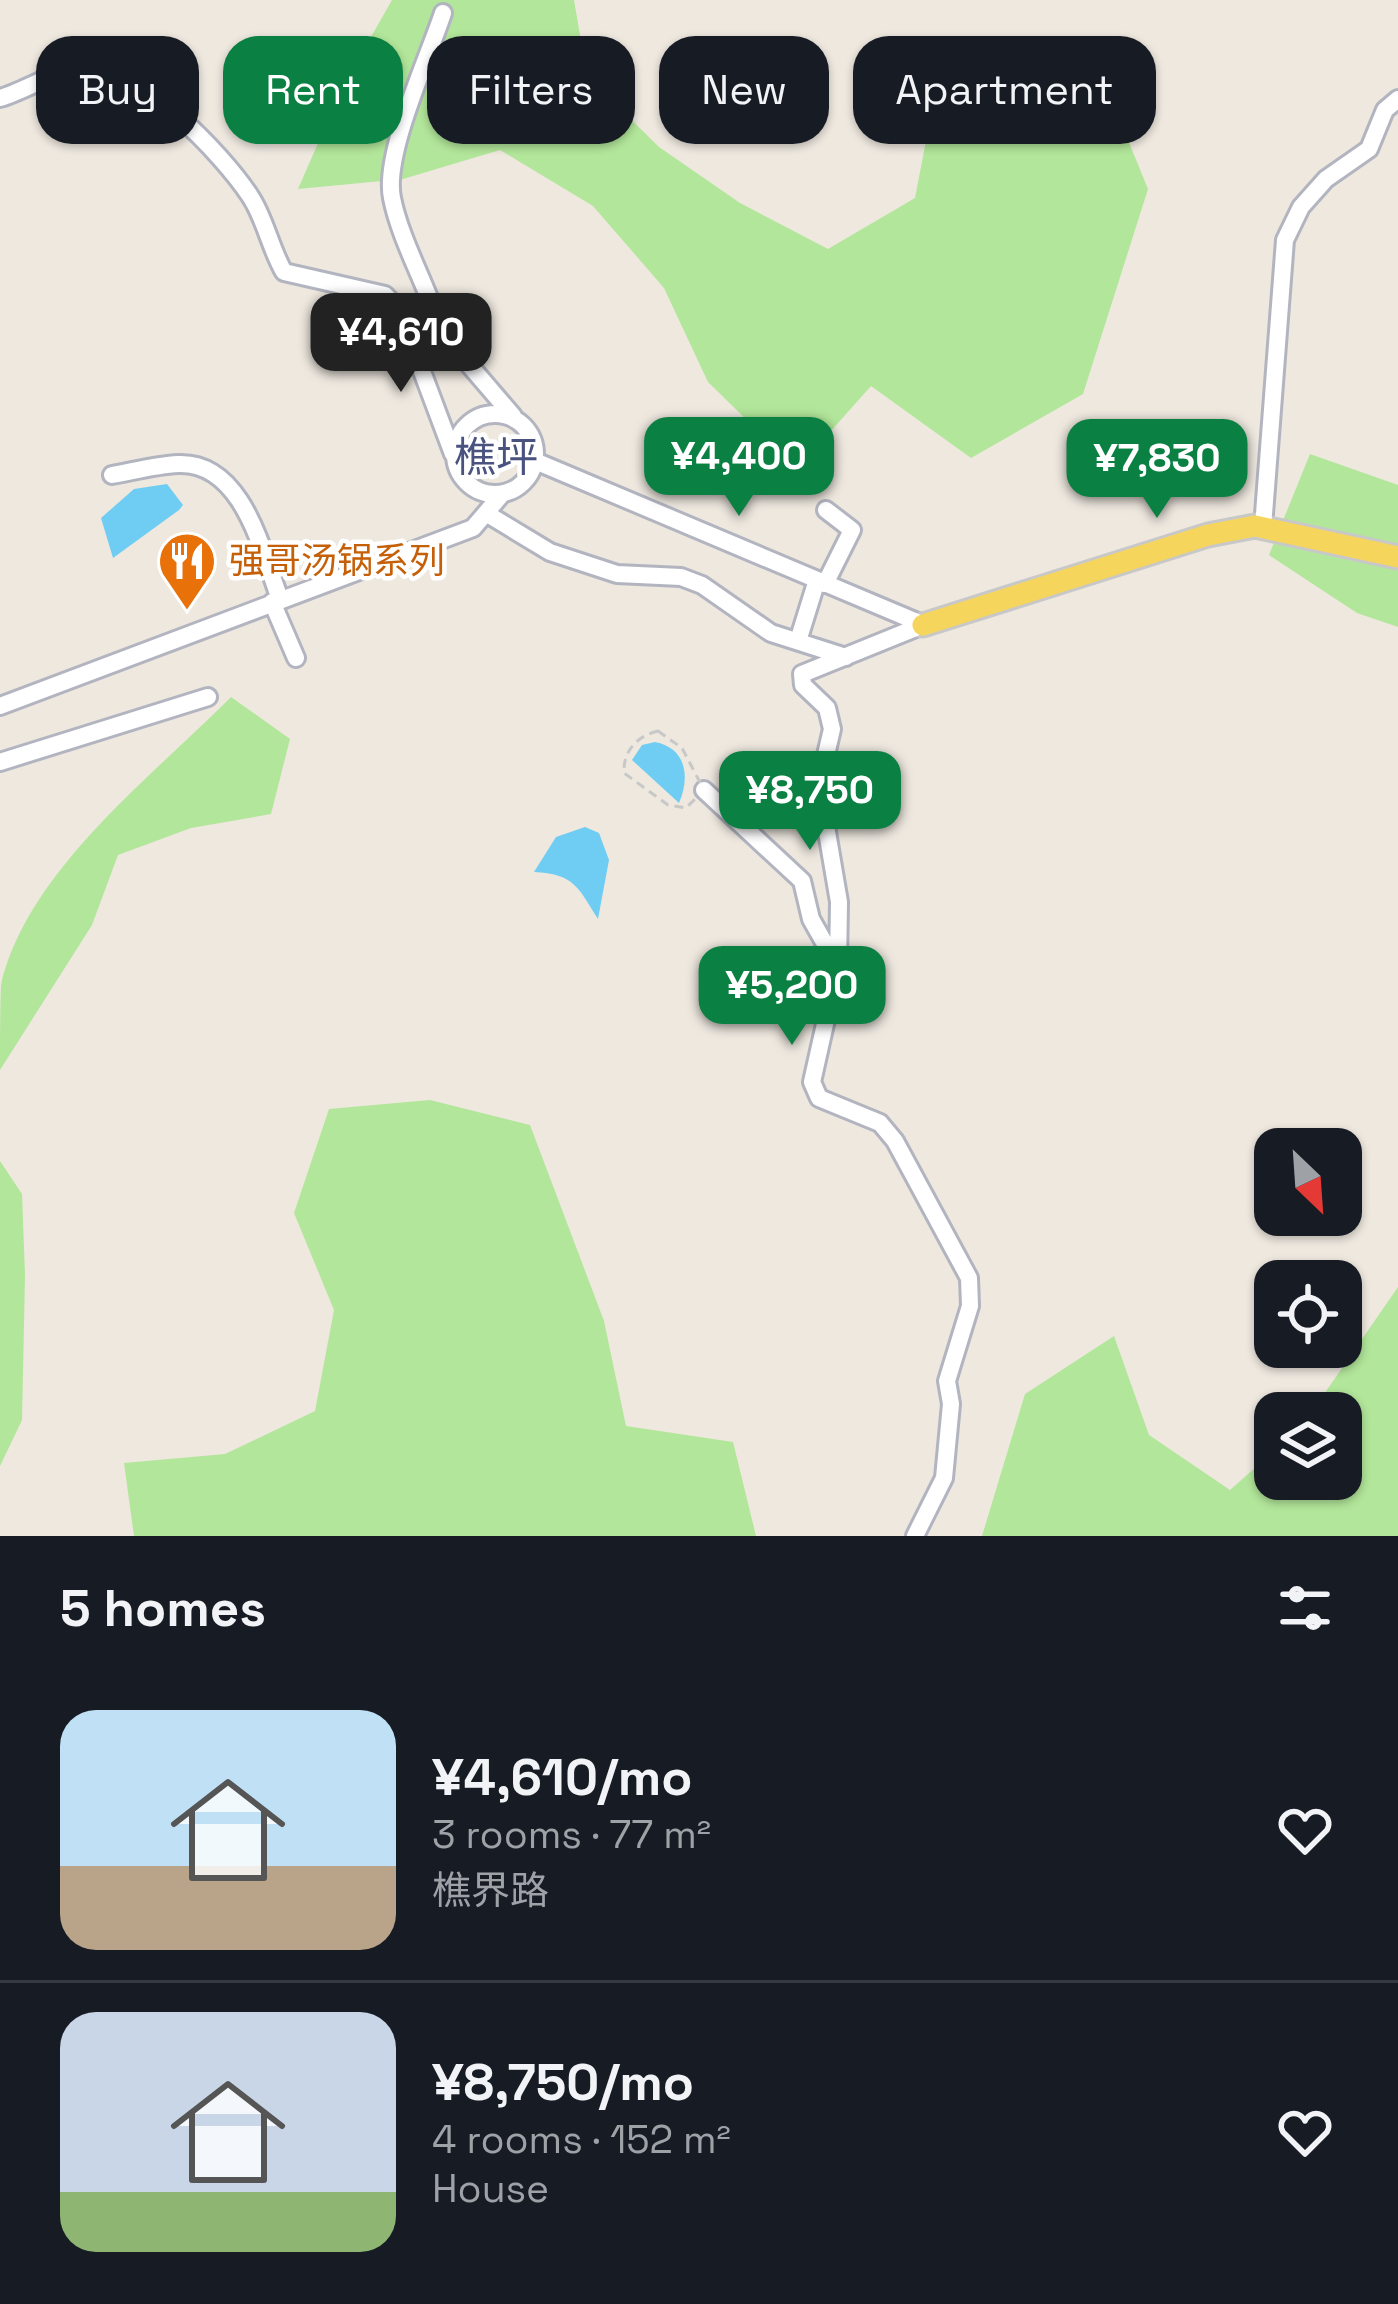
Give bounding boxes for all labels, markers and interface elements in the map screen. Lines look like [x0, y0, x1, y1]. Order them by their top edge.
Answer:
chip: Buy [36, 36, 199, 144]
chip: Rent [223, 36, 403, 144]
chip: Filters [427, 36, 635, 144]
chip: New [659, 36, 829, 144]
chip: Apartment [853, 36, 1156, 144]
pin: ¥4,610 [303, 293, 499, 395]
text: ¥4,610 [338, 307, 464, 356]
pin: ¥4,400 [641, 417, 837, 519]
pin: ¥7,830 [1059, 419, 1255, 521]
district label: 樵坪 [454, 431, 538, 484]
text: ¥4,400 [671, 431, 807, 480]
text: ¥7,830 [1094, 433, 1220, 482]
restaurant icon: 强哥汤锅系列 [156, 530, 218, 612]
place label: 强哥汤锅系列 [229, 538, 445, 584]
pin: ¥8,750 [712, 751, 908, 853]
text: ¥8,750 [746, 765, 874, 814]
pin: ¥5,200 [694, 946, 890, 1048]
text: ¥5,200 [726, 960, 858, 1009]
north arrow [1254, 1128, 1362, 1236]
map controls [1254, 1128, 1362, 1500]
button: locate [1254, 1260, 1362, 1368]
button: layers [1254, 1392, 1362, 1500]
icon: filters [1272, 1575, 1338, 1641]
text: 5 homes [60, 1576, 266, 1641]
text: ¥4,610/mo [432, 1745, 693, 1810]
icon: home [156, 1758, 300, 1902]
icon: heart [1272, 1797, 1338, 1863]
text: 3 rooms · 77 m² [432, 1810, 711, 1859]
text: 樵界路 [432, 1866, 549, 1915]
text: ¥8,750/mo [432, 2050, 694, 2115]
icon: home [156, 2060, 300, 2204]
icon: heart [1272, 2099, 1338, 2165]
text: 4 rooms · 152 m² [432, 2115, 731, 2164]
text: House [432, 2164, 549, 2213]

